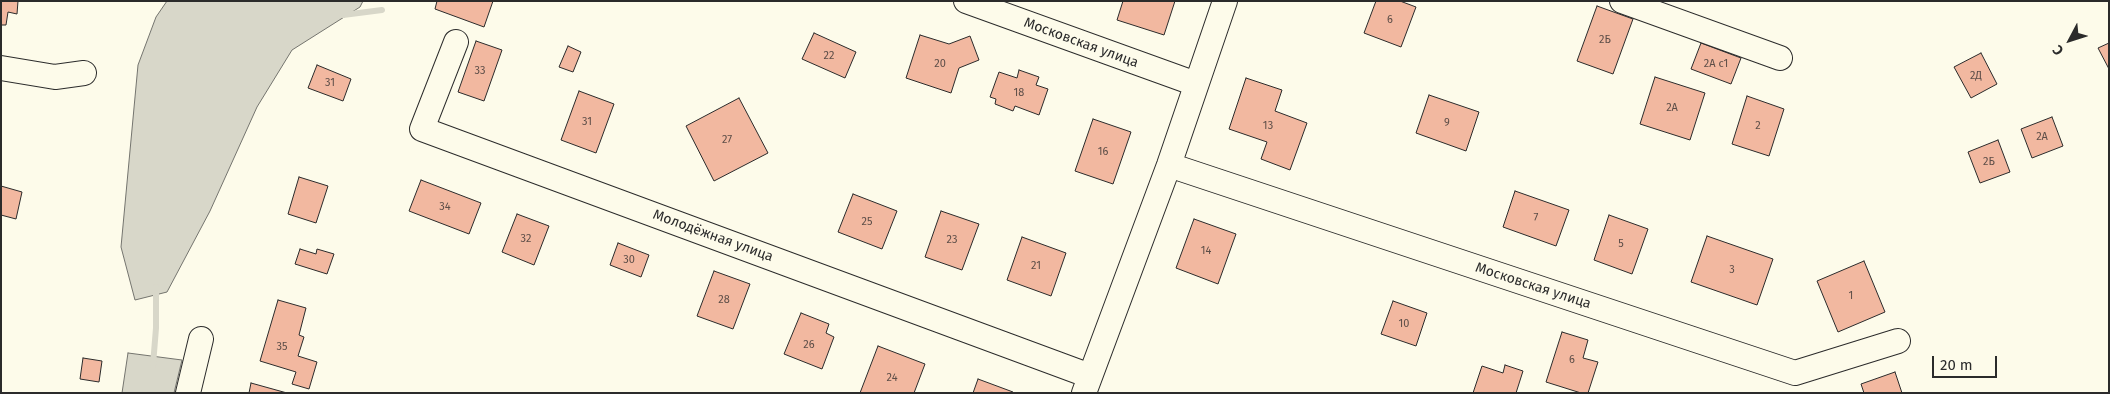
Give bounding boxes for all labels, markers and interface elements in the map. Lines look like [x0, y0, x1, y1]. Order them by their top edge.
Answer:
house number: 6 [1387, 13, 1393, 27]
street label: Московская улица [1021, 14, 1141, 72]
north arrow [2045, 15, 2095, 65]
house number: 2Б [1599, 33, 1611, 47]
text: С [2049, 41, 2067, 59]
house number: 22 [824, 49, 834, 63]
house number: 20 [934, 57, 946, 71]
house number: 2А с1 [1704, 57, 1728, 71]
house number: 33 [475, 64, 485, 78]
house number: 2Д [1970, 69, 1982, 83]
house number: 31 [325, 76, 335, 90]
house number: 18 [1014, 86, 1024, 100]
house number: 2А [1666, 101, 1678, 115]
house number: 31 [582, 115, 592, 129]
house number: 9 [1444, 116, 1450, 130]
house number: 13 [1263, 119, 1273, 133]
house number: 2 [1755, 119, 1761, 133]
house number: 2А [2036, 130, 2048, 144]
house number: 27 [722, 133, 732, 147]
house number: 16 [1098, 145, 1108, 159]
house number: 2Б [1983, 155, 1995, 169]
house number: 34 [439, 200, 451, 214]
street label: Молодёжная улица [651, 206, 775, 266]
house number: 7 [1534, 211, 1538, 225]
house number: 25 [862, 215, 872, 229]
house number: 32 [521, 232, 531, 246]
house number: 23 [947, 233, 957, 247]
house number: 5 [1618, 237, 1624, 251]
house number: 14 [1201, 244, 1211, 258]
house number: 30 [623, 253, 635, 267]
house number: 21 [1031, 259, 1041, 273]
street label: Московская улица [1473, 259, 1593, 313]
house number: 3 [1729, 263, 1735, 277]
house number: 1 [1849, 289, 1853, 303]
house number: 28 [718, 293, 730, 307]
house number: 10 [1399, 317, 1409, 331]
house number: 26 [803, 338, 815, 352]
house number: 35 [277, 340, 287, 354]
scale bar [1935, 346, 2000, 378]
house number: 6 [1569, 353, 1575, 367]
text: 20 m [1940, 356, 1973, 374]
house number: 24 [887, 371, 897, 385]

